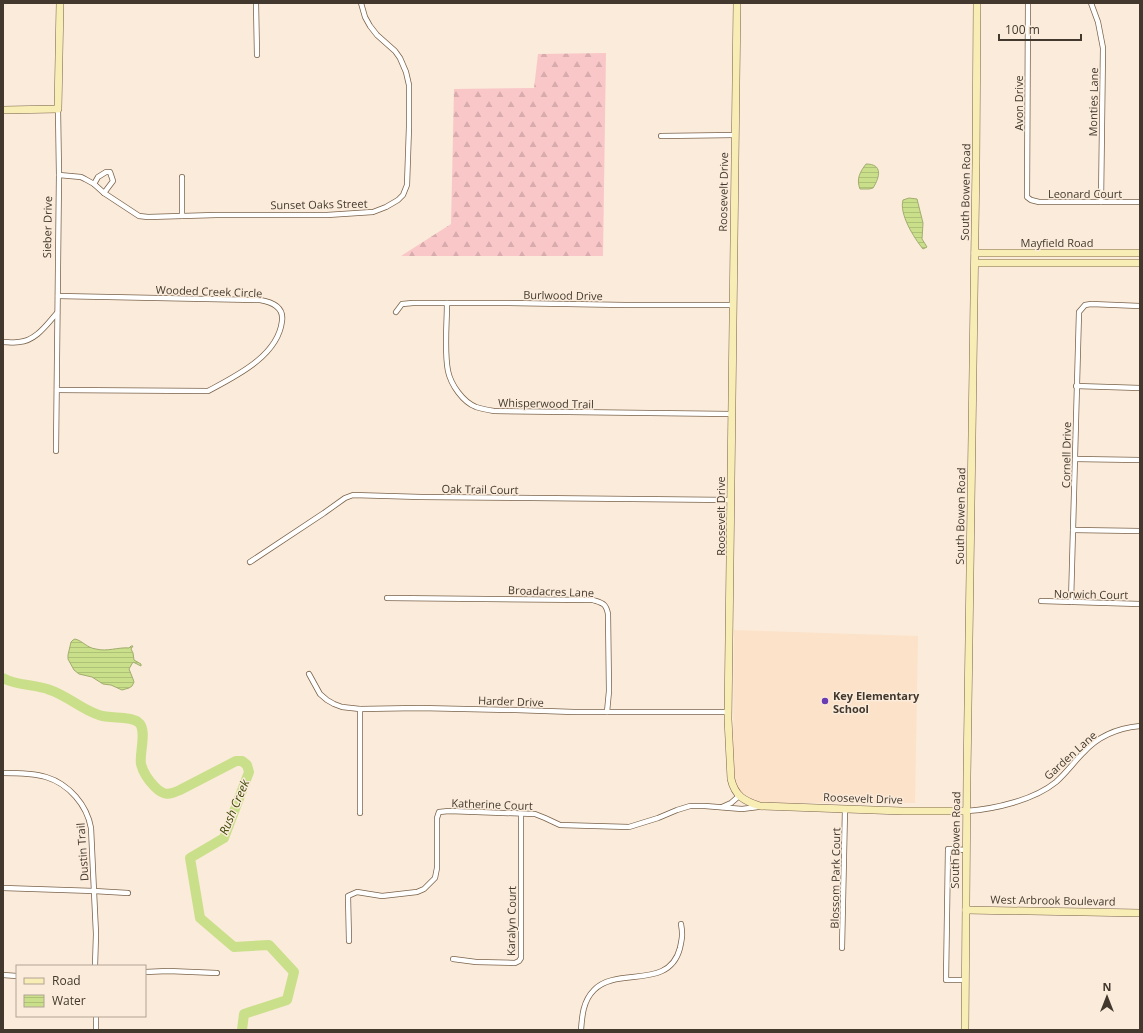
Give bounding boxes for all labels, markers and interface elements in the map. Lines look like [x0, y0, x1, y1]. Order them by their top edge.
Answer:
scale bar [999, 16, 1081, 42]
text: 100 m [1005, 21, 1040, 38]
street label: Monties Lane [1085, 67, 1101, 137]
street label: Avon Drive [1011, 75, 1026, 131]
street label: South Bowen Road [957, 143, 973, 241]
street label: Roosevelt Drive [715, 152, 731, 232]
street label: Leonard Court [1048, 186, 1122, 201]
street label: Sieber Drive [39, 196, 55, 258]
street label: Sunset Oaks Street [270, 196, 368, 212]
street label: Mayfield Road [1021, 235, 1093, 250]
street label: Wooded Creek Circle [155, 282, 263, 300]
street label: Burlwood Drive [523, 287, 603, 303]
street label: Whisperwood Trail [498, 395, 594, 411]
street label: Cornell Drive [1058, 422, 1074, 488]
street label: South Bowen Road [952, 467, 968, 565]
street label: Roosevelt Drive [713, 476, 728, 556]
street label: Oak Trail Court [441, 481, 519, 497]
street label: Broadacres Lane [508, 582, 594, 600]
street label: Norwich Court [1054, 586, 1128, 602]
place label: Key Elementary School [833, 688, 920, 716]
street label: Harder Drive [478, 692, 544, 710]
marker: Key Elementary School [820, 696, 830, 706]
street label: Garden Lane [1040, 727, 1100, 783]
water label: Rush Creek [215, 776, 254, 837]
street label: Roosevelt Drive [823, 789, 903, 807]
street label: South Bowen Road [947, 791, 963, 889]
street label: Katherine Court [451, 795, 533, 813]
street label: Dustin Trail [72, 822, 92, 882]
street label: Blossom Park Court [827, 827, 843, 929]
street label: Karalyn Court [503, 886, 519, 956]
street label: West Arbrook Boulevard [990, 891, 1116, 909]
legend [16, 965, 146, 1017]
text: Road [52, 972, 81, 989]
north arrow [1087, 977, 1127, 1017]
text: N [1103, 979, 1111, 994]
text: Water [52, 992, 86, 1009]

